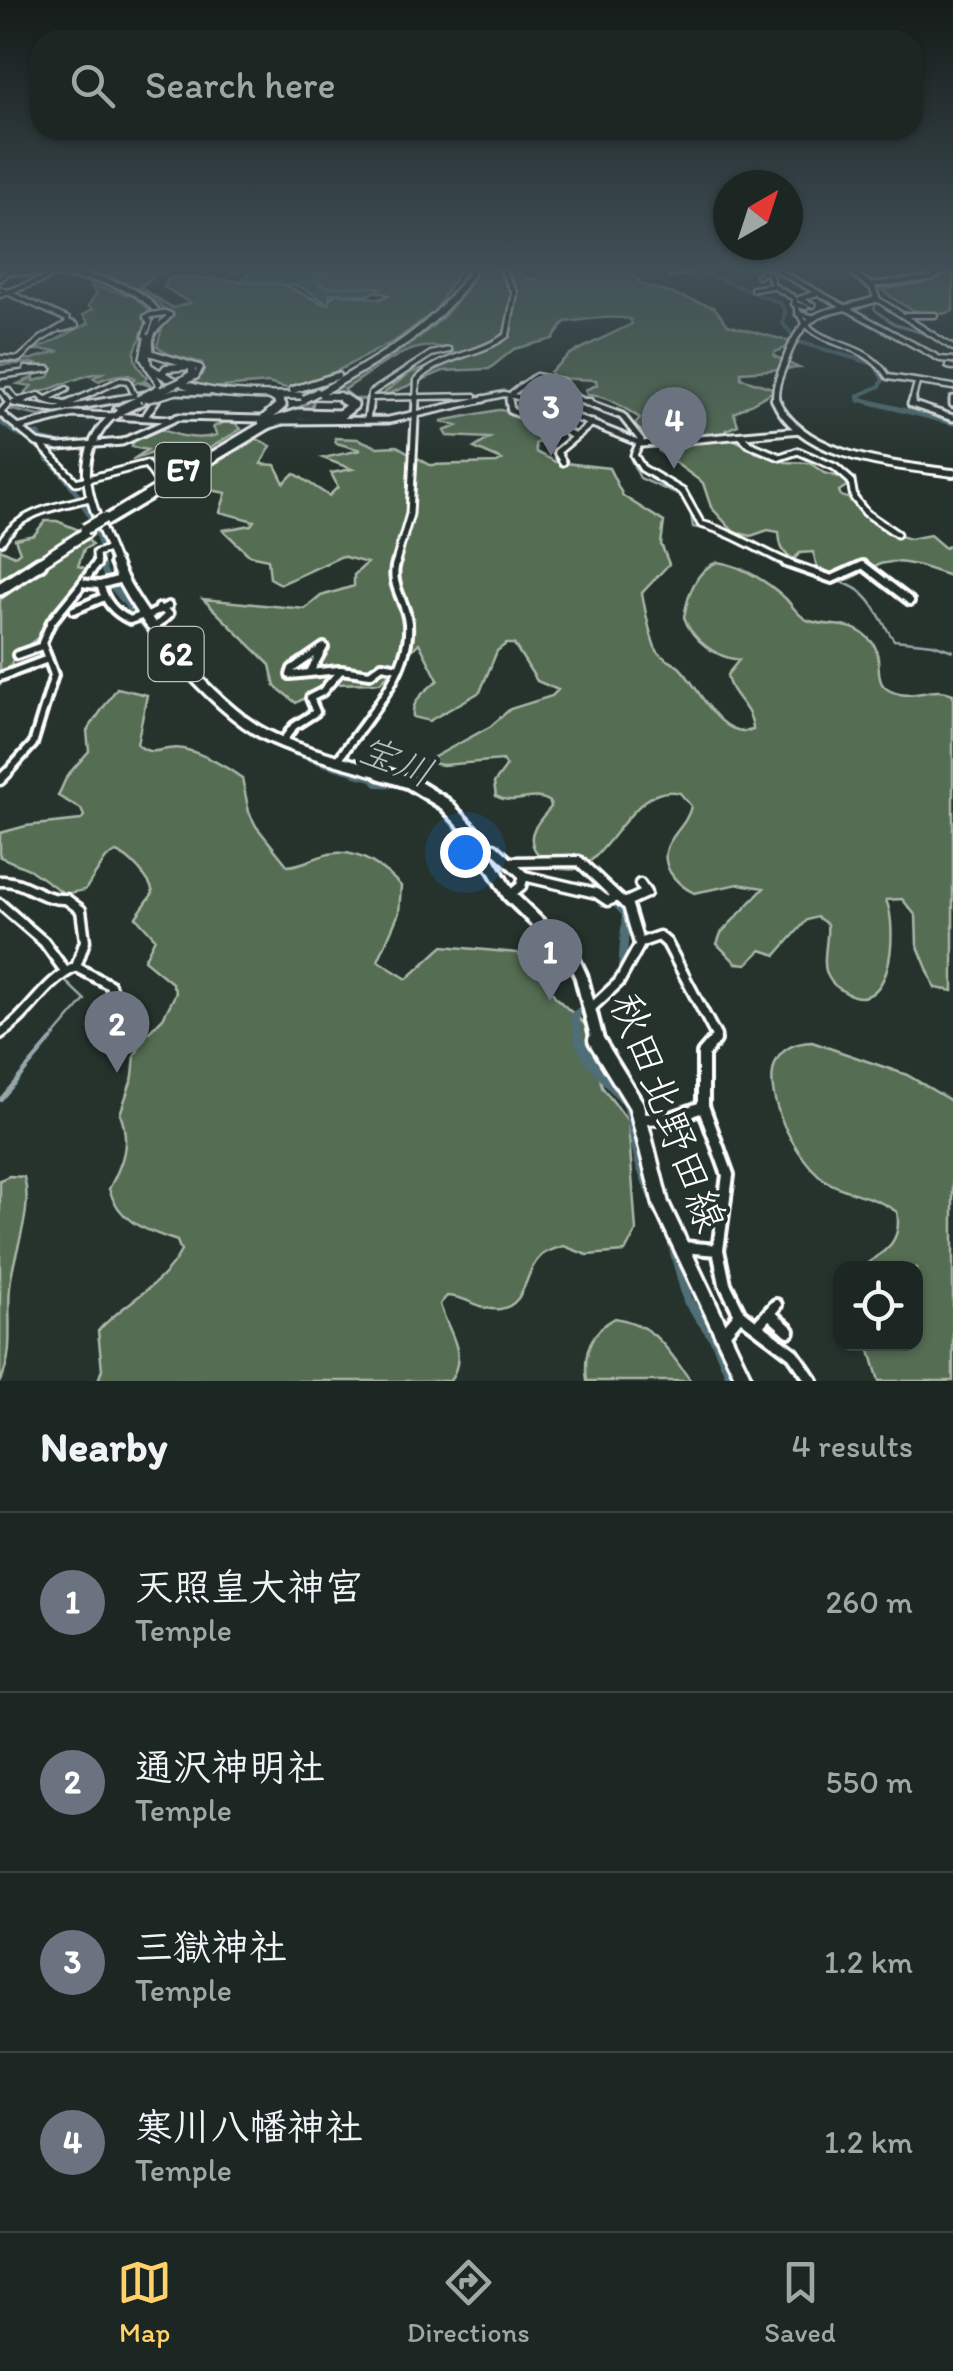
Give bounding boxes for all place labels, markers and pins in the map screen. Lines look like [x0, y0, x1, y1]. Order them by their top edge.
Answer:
pin: 3 [518, 374, 584, 456]
pin: 4 [642, 386, 706, 469]
pin: 1 [518, 918, 582, 1001]
pin: 2 [84, 990, 150, 1073]

